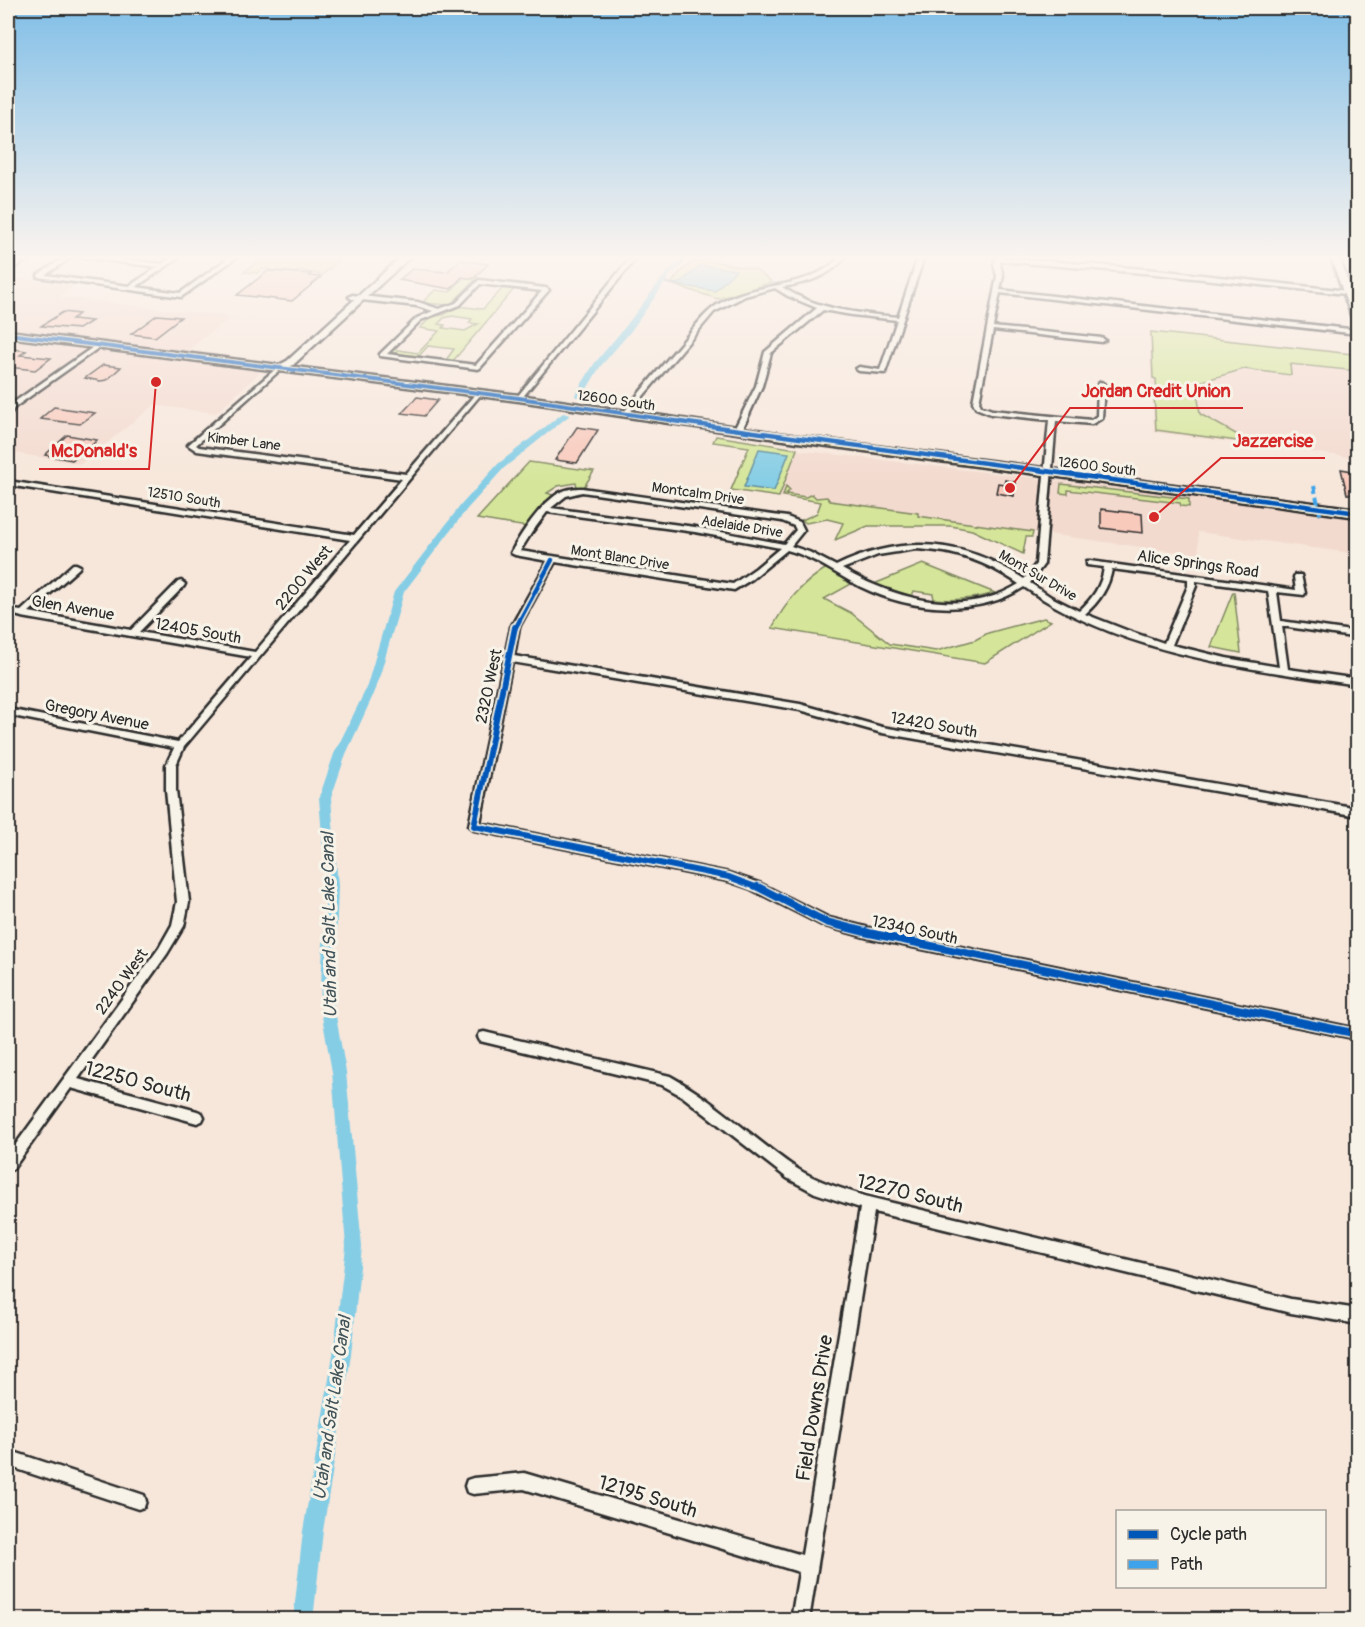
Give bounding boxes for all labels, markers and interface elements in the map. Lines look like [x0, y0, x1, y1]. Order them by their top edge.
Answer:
callout: Jordan Credit Union [1070, 372, 1243, 408]
text: Jordan Credit Union [1081, 380, 1231, 403]
street label: 12600 South [576, 387, 656, 414]
callout: Jazzercise [1221, 422, 1325, 458]
street label: Kimber Lane [206, 429, 282, 454]
text: Jazzercise [1233, 430, 1314, 453]
callout: McDonald's [39, 433, 149, 469]
text: McDonald's [51, 440, 138, 463]
street label: 12600 South [1057, 453, 1137, 480]
street label: Montcalm Drive [651, 479, 745, 508]
street label: 12510 South [146, 483, 222, 512]
street label: Adelaide Drive [700, 512, 784, 541]
street label: 2200 West [271, 541, 337, 614]
street label: Mont Blanc Drive [570, 541, 670, 574]
street label: Mont Sur Drive [996, 546, 1080, 605]
street label: Alice Springs Road [1136, 546, 1260, 582]
street label: Glen Avenue [30, 591, 116, 625]
street label: 12405 South [153, 614, 243, 648]
street label: 2320 West [471, 646, 507, 725]
street label: Gregory Avenue [43, 695, 151, 735]
street label: 12420 South [889, 708, 979, 742]
water label: Utah and Salt Lake Canal [316, 830, 343, 1018]
street label: 12340 South [870, 911, 960, 949]
street label: 2240 West [91, 944, 153, 1019]
street label: 12250 South [82, 1055, 194, 1108]
street label: 12270 South [854, 1168, 966, 1219]
water label: Utah and Salt Lake Canal [308, 1313, 357, 1502]
street label: Field Downs Drive [791, 1333, 838, 1483]
street label: 12195 South [595, 1470, 700, 1523]
legend [1116, 1510, 1326, 1588]
text: Cycle path [1170, 1523, 1247, 1546]
text: Path [1170, 1553, 1203, 1576]

